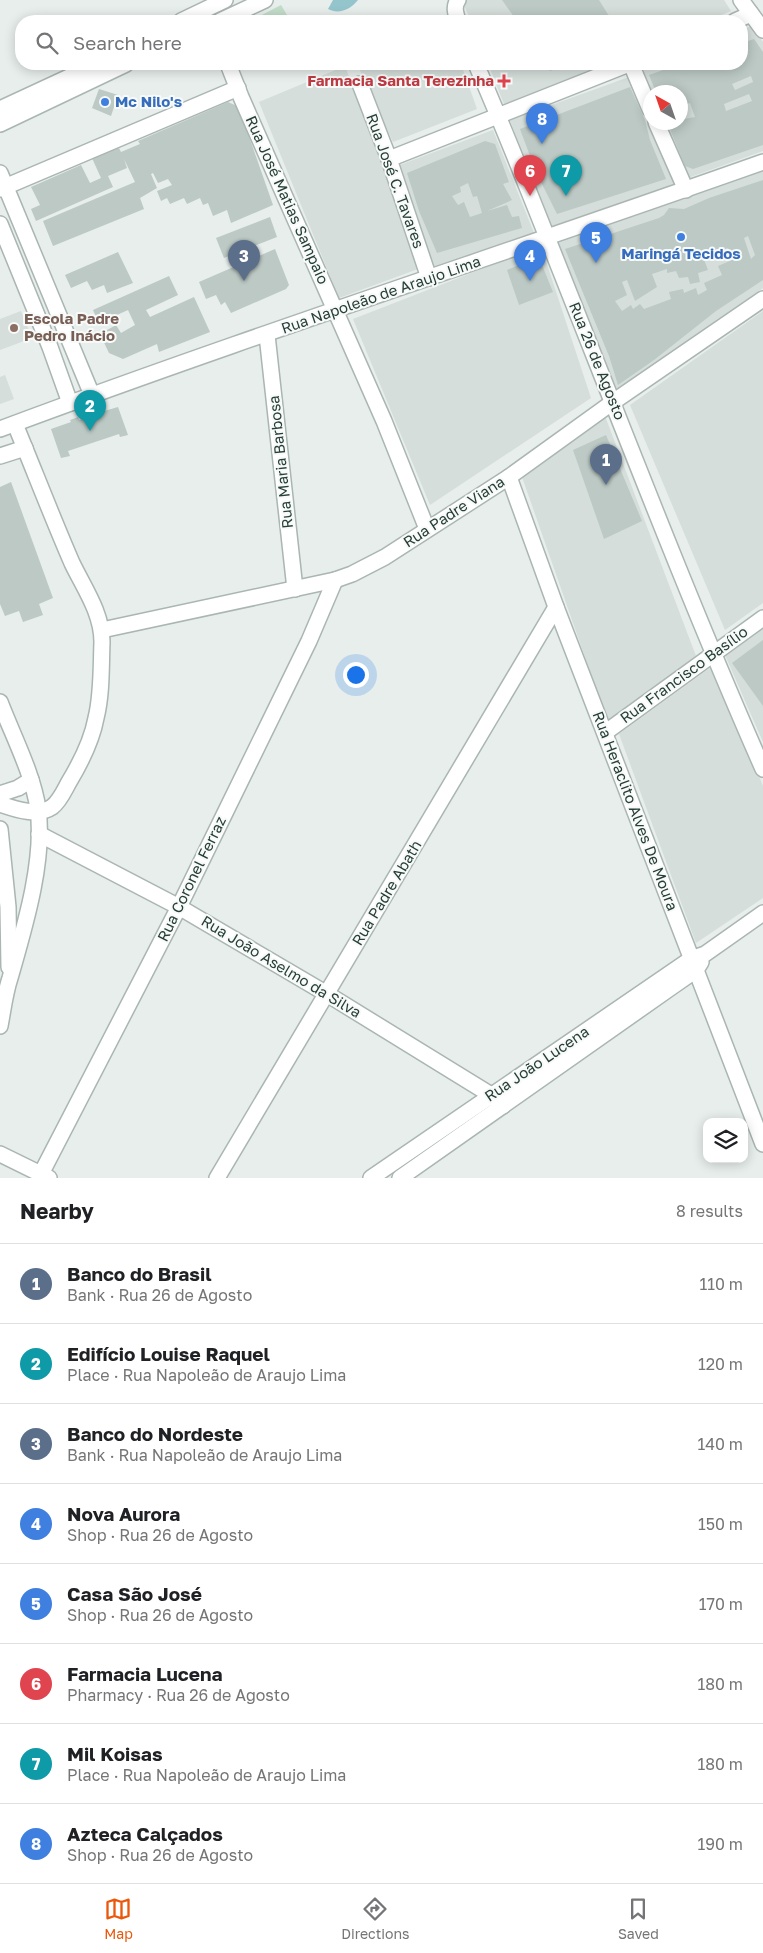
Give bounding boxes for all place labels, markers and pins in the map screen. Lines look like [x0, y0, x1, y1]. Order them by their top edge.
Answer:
place label: Farmacia Santa Terezinha [307, 71, 494, 89]
marker: Farmacia Santa Terezinha [498, 75, 510, 87]
place label: Mc Nilo's [115, 92, 182, 110]
marker: Mc Nilo's [99, 96, 111, 108]
pin: 8 [526, 103, 558, 144]
pin: 6 [514, 155, 546, 196]
pin: 7 [550, 155, 582, 196]
pin: 5 [580, 222, 612, 263]
marker: Maringá Tecidos [675, 231, 687, 243]
pin: 3 [228, 240, 260, 281]
pin: 4 [514, 240, 546, 281]
place label: Maringá Tecidos [621, 244, 741, 262]
place label: Escola Padre Pedro Inácio [24, 309, 119, 344]
marker: Escola Padre Pedro Inácio [8, 322, 20, 334]
pin: 2 [74, 390, 106, 431]
pin: 1 [590, 444, 622, 485]

